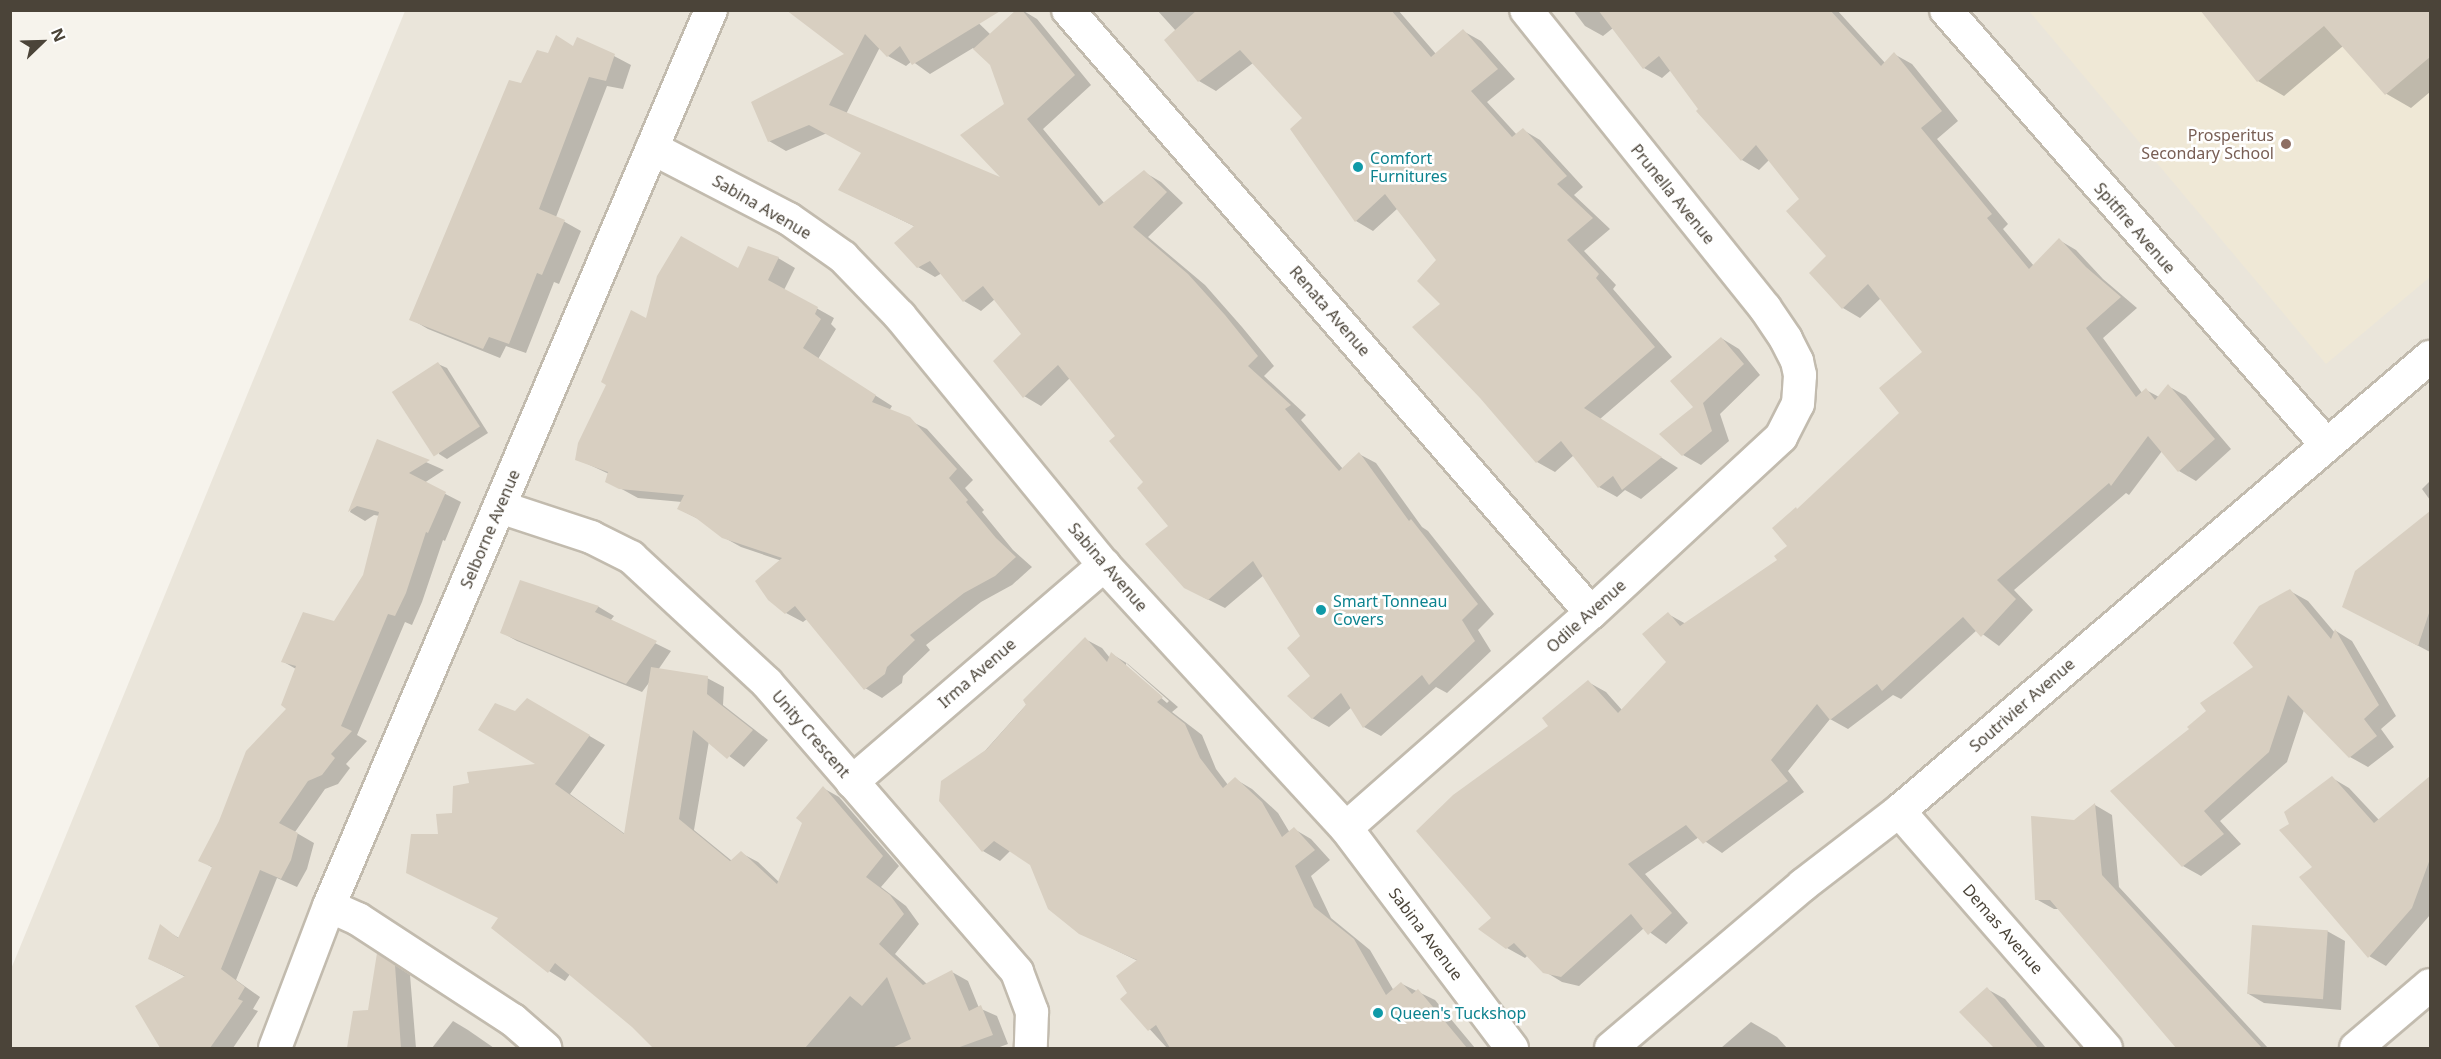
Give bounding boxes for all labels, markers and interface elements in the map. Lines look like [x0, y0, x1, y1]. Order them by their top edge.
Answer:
north arrow [12, 12, 72, 72]
text: N [46, 25, 71, 45]
place label: Prosperitus Secondary School [2141, 125, 2274, 163]
marker: Prosperitus Secondary School [2279, 137, 2293, 151]
street label: Prunella Avenue [1627, 140, 1719, 248]
place label: Comfort Furnitures [1370, 148, 1447, 186]
marker: Comfort Furnitures [1351, 160, 1365, 174]
street label: Sabina Avenue [709, 171, 815, 243]
street label: Spitfire Avenue [2090, 179, 2180, 277]
street label: Renata Avenue [1286, 262, 1374, 360]
street label: Selborne Avenue [456, 467, 524, 591]
street label: Sabina Avenue [1064, 519, 1152, 615]
street label: Odile Avenue [1542, 575, 1630, 657]
place label: Smart Tonneau Covers [1333, 591, 1447, 629]
marker: Smart Tonneau Covers [1314, 603, 1328, 617]
street label: Irma Avenue [934, 634, 1020, 712]
street label: Soutrivier Avenue [1965, 654, 2079, 756]
street label: Unity Crescent [768, 686, 854, 782]
street label: Demas Avenue [1959, 880, 2047, 978]
street label: Sabina Avenue [1385, 884, 1467, 984]
place label: Queen's Tuckshop [1390, 1003, 1526, 1023]
marker: Queen's Tuckshop [1371, 1006, 1385, 1020]

